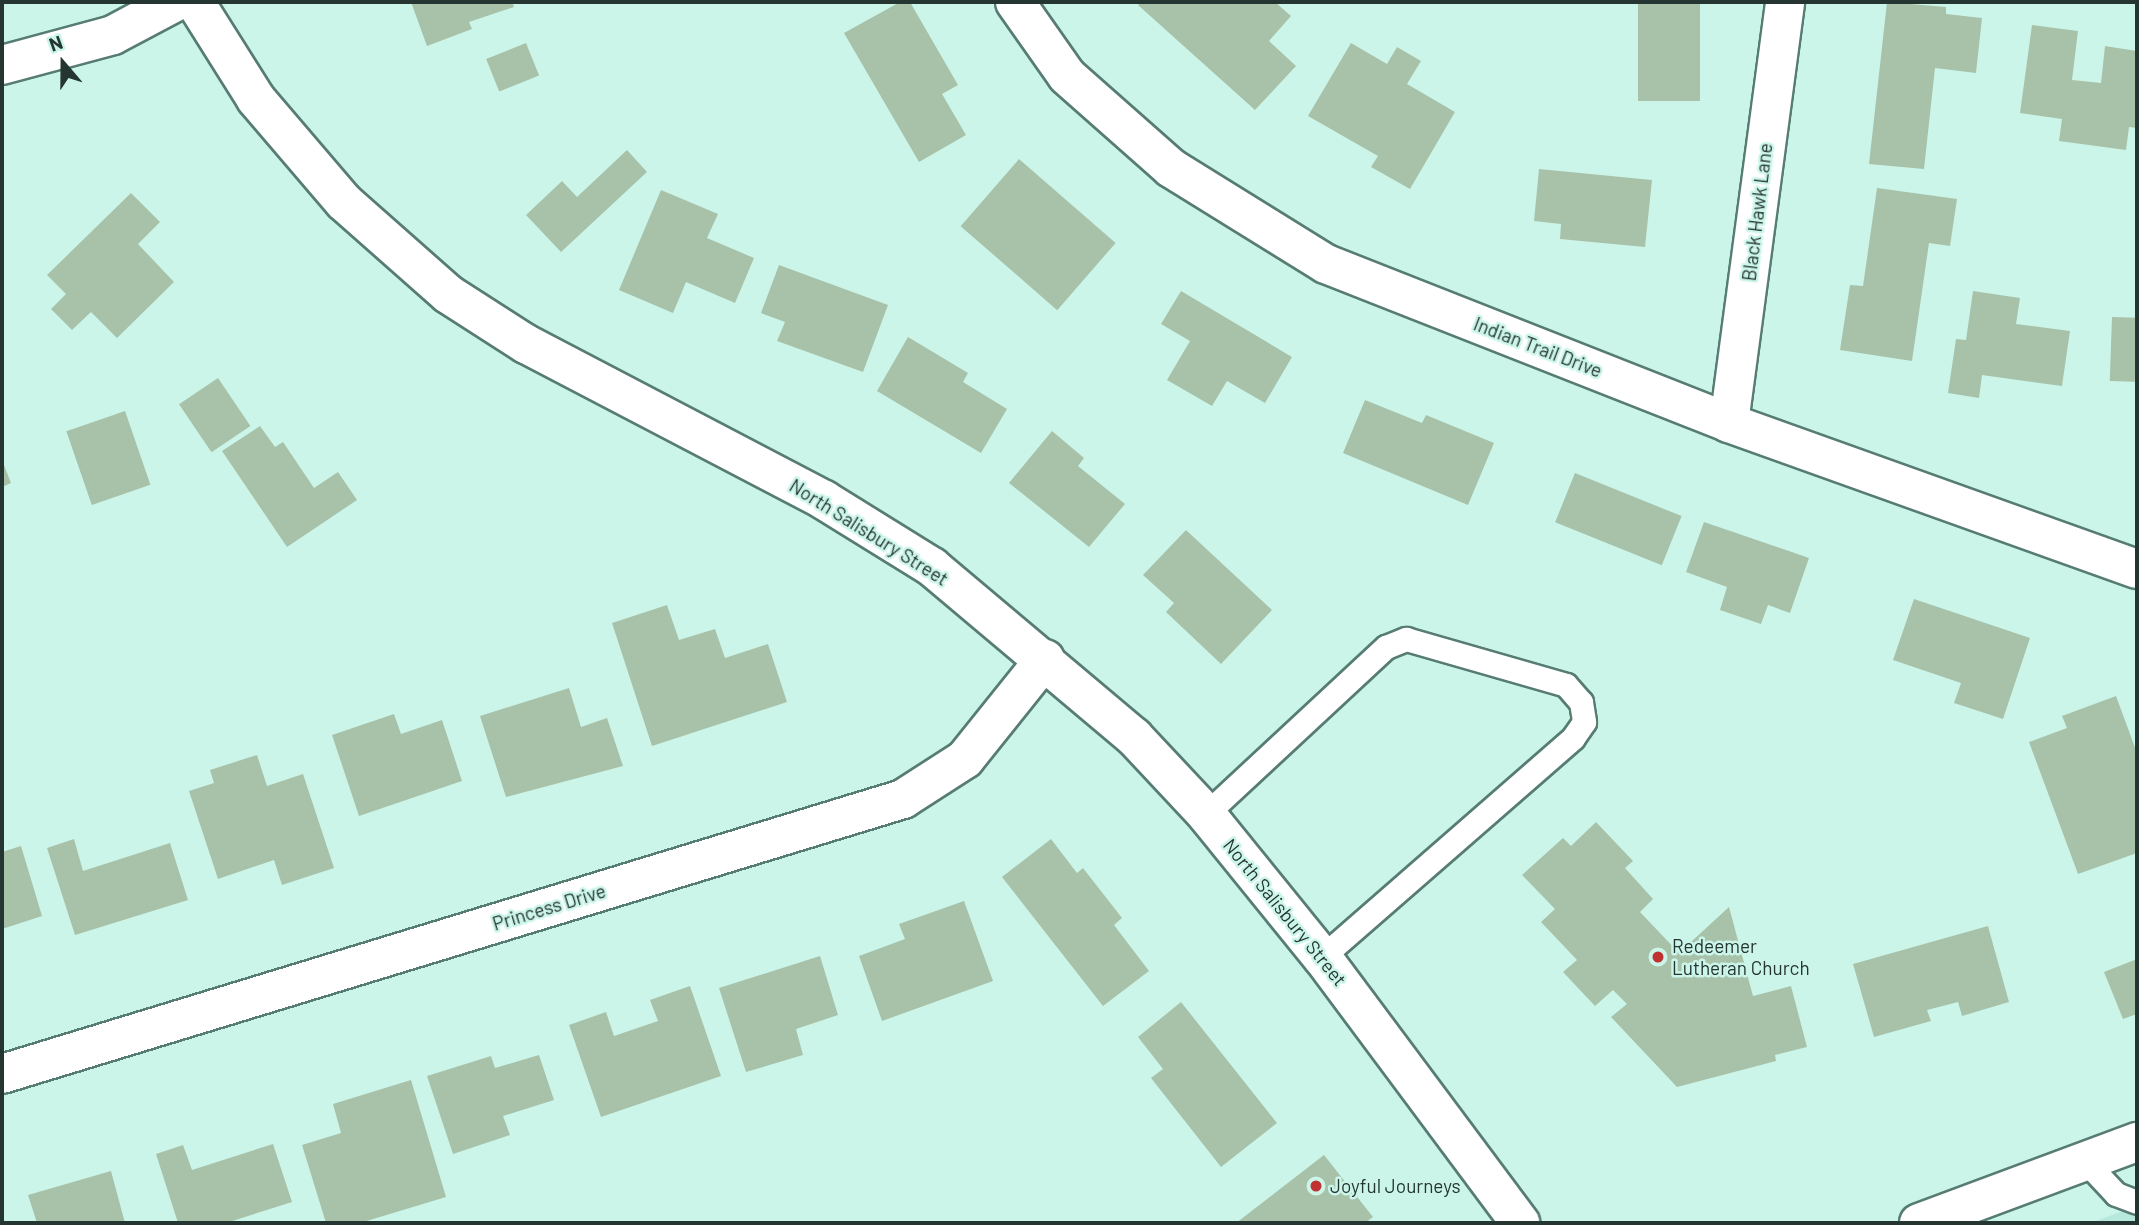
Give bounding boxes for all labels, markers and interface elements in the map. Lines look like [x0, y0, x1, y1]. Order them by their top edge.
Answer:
north arrow [28, 28, 98, 98]
text: N [46, 30, 66, 56]
street label: Black Hawk Lane [1737, 142, 1777, 282]
street label: Indian Trail Drive [1471, 312, 1605, 382]
street label: North Salisbury Street [785, 474, 953, 590]
street label: North Salisbury Street [1219, 834, 1351, 990]
street label: Princess Drive [490, 879, 608, 935]
place label: Redeemer Lutheran Church [1672, 935, 1810, 979]
marker: Redeemer Lutheran Church [1650, 949, 1666, 965]
place label: Joyful Journeys [1330, 1175, 1461, 1197]
marker: Joyful Journeys [1308, 1178, 1324, 1194]

